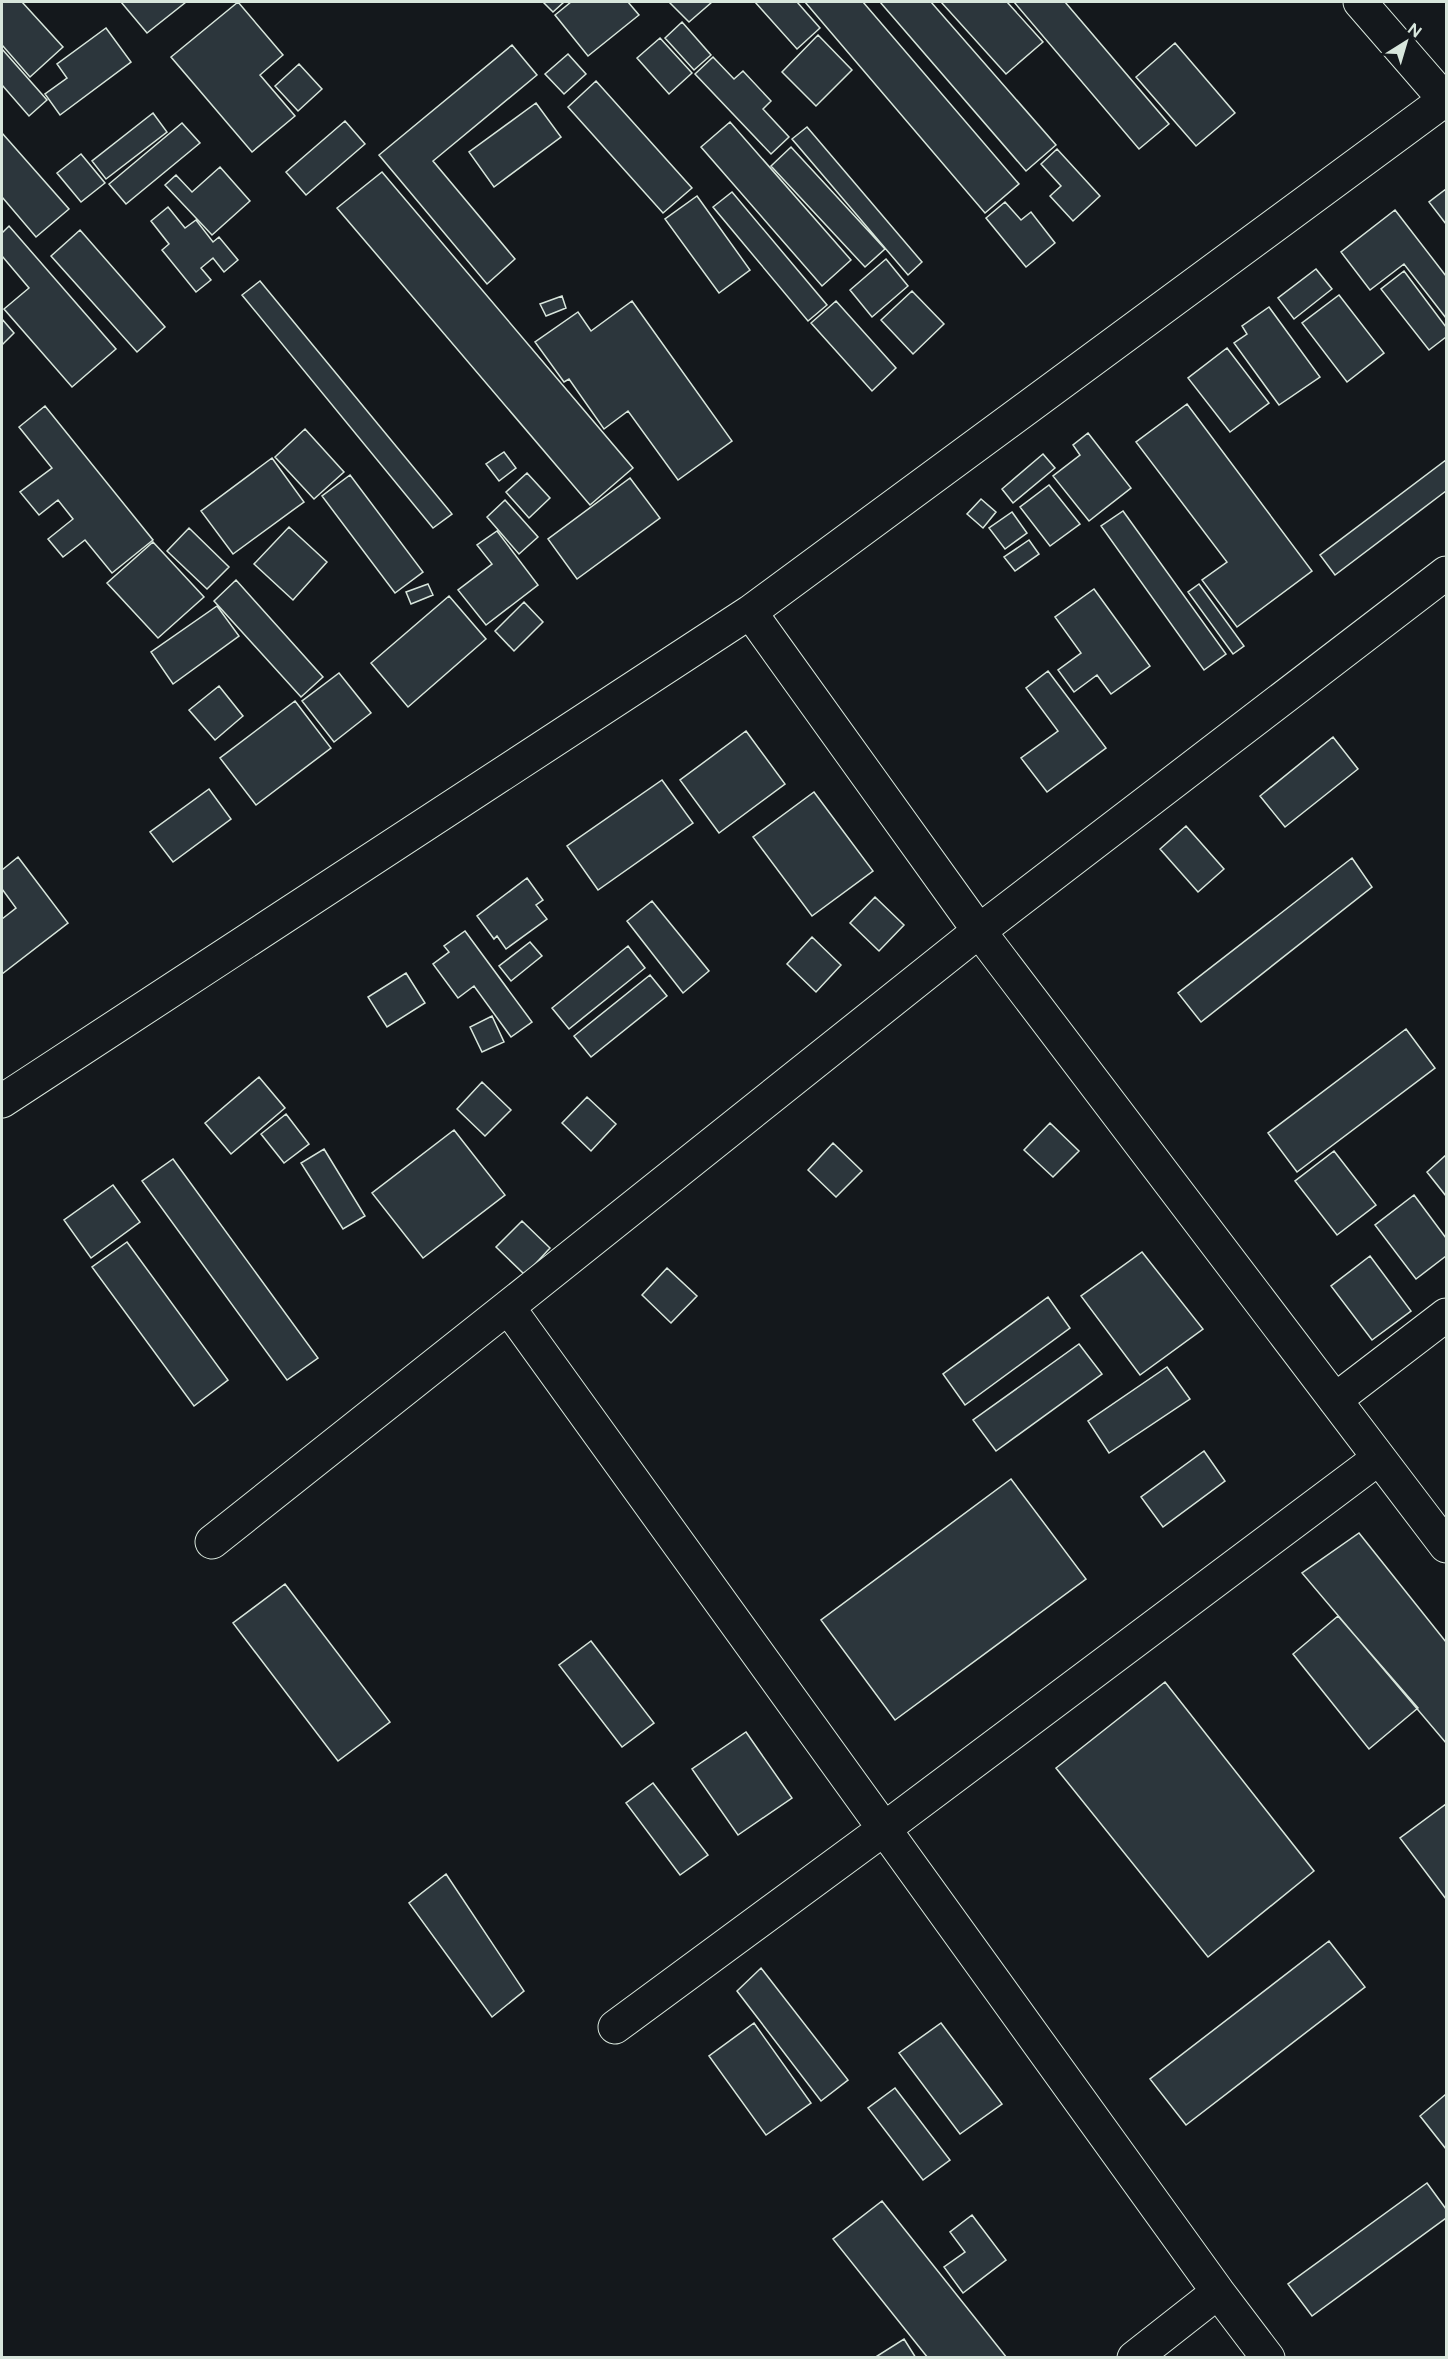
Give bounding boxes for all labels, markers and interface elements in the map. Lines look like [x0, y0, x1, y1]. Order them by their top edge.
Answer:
north arrow [1376, 12, 1436, 72]
text: N [1404, 19, 1425, 42]

